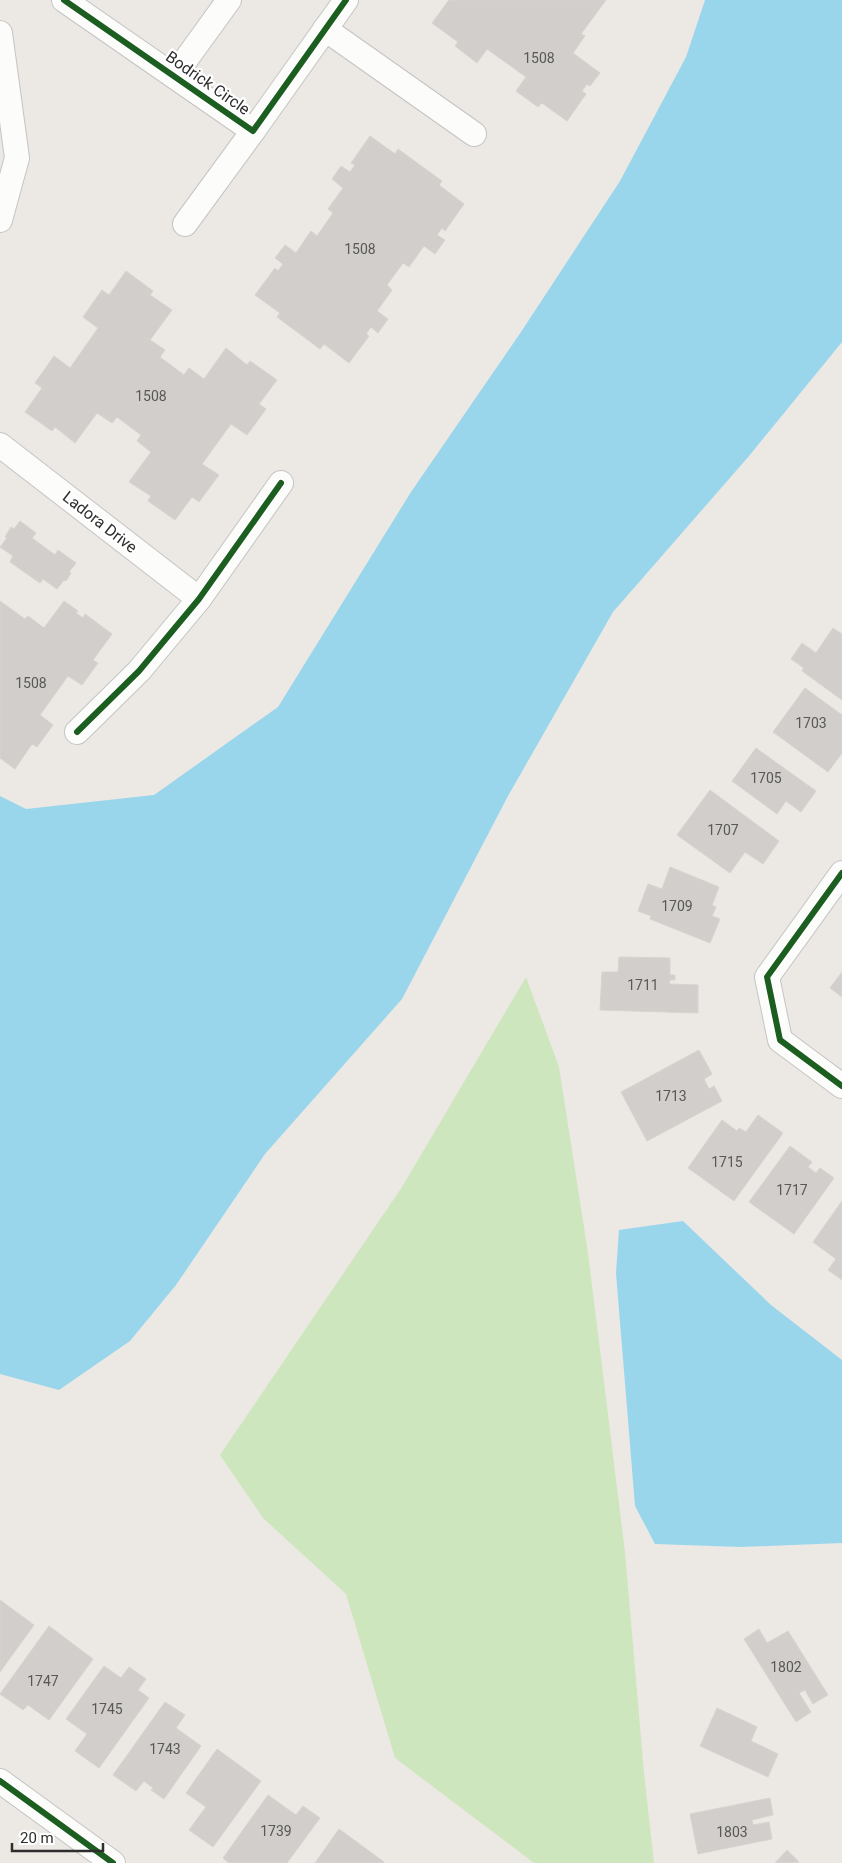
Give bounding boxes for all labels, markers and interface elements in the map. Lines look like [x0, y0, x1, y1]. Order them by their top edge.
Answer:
street label: Bodrick Circle [162, 47, 254, 119]
house number: 1508 [523, 50, 555, 66]
house number: 1508 [344, 241, 376, 257]
house number: 1508 [135, 388, 167, 404]
street label: Ladora Drive [59, 487, 141, 557]
house number: 1508 [15, 675, 47, 691]
house number: 1703 [795, 715, 827, 731]
house number: 1705 [750, 770, 782, 786]
house number: 1707 [707, 822, 739, 838]
house number: 1709 [661, 898, 693, 914]
house number: 1711 [627, 977, 659, 993]
house number: 1713 [655, 1088, 687, 1104]
house number: 1715 [711, 1154, 743, 1170]
house number: 1717 [776, 1182, 808, 1198]
house number: 1802 [770, 1659, 802, 1675]
house number: 1747 [27, 1673, 59, 1689]
house number: 1745 [91, 1701, 123, 1717]
house number: 1743 [149, 1741, 181, 1757]
scale bar [12, 1820, 104, 1852]
house number: 1739 [260, 1823, 292, 1839]
house number: 1803 [716, 1824, 748, 1840]
text: 20 m [20, 1829, 54, 1847]

